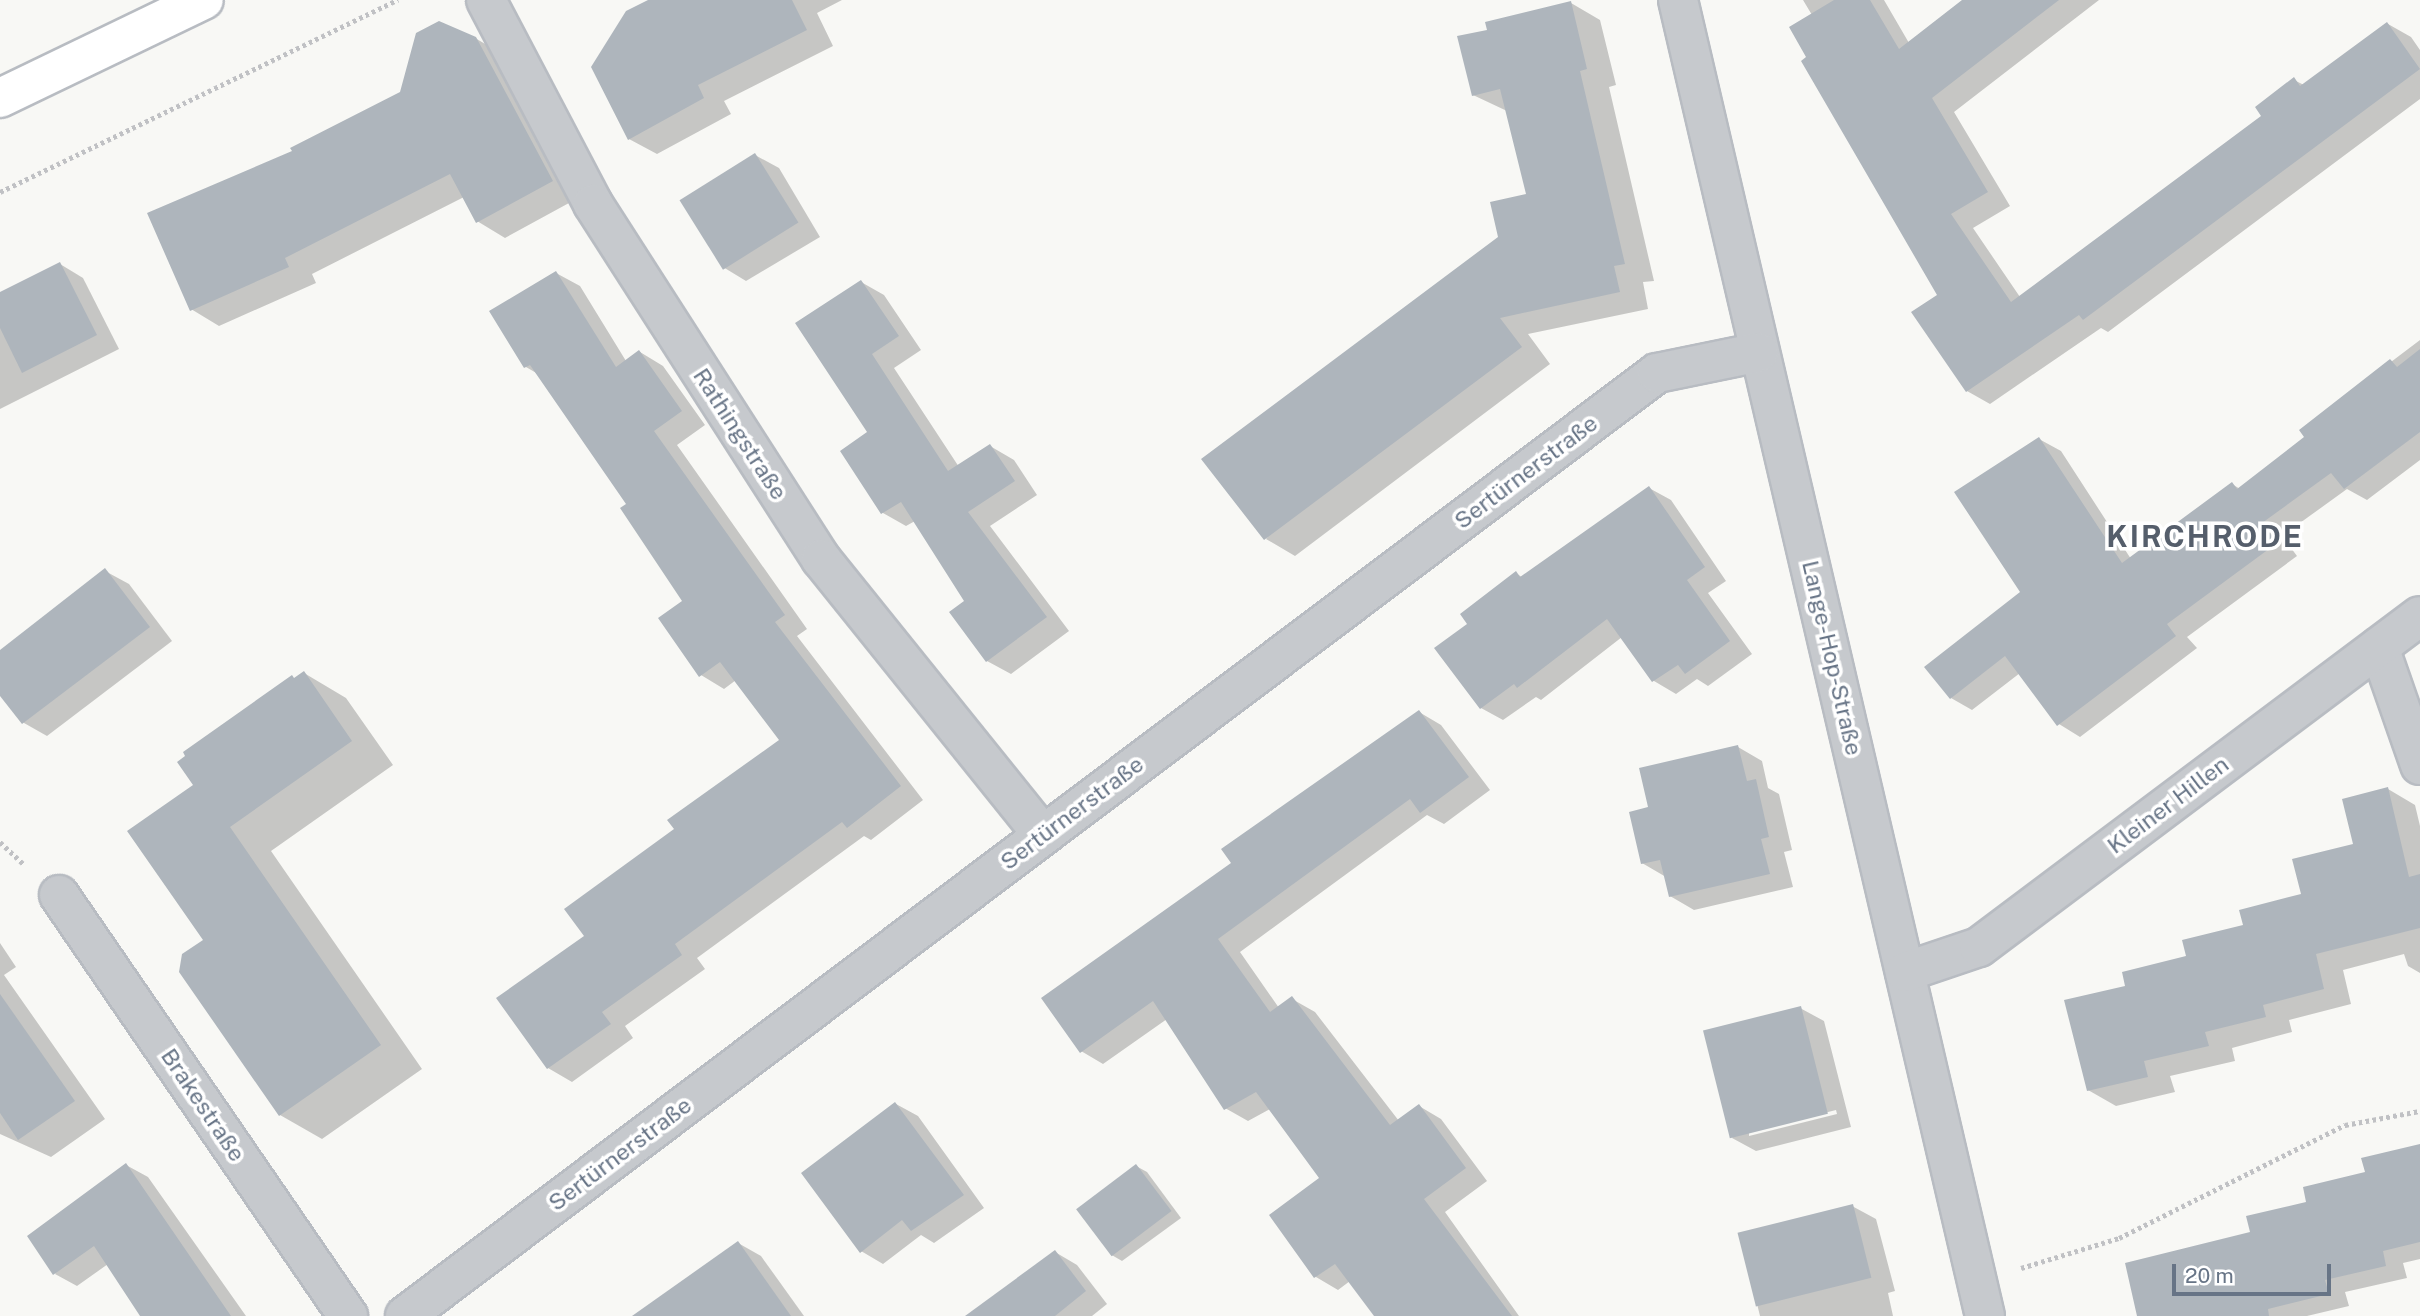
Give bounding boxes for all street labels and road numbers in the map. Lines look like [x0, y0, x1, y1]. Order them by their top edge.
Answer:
street label: Rathingstraße [687, 363, 793, 505]
street label: Sertürnerstraße [1449, 409, 1603, 535]
street label: Lange-Hop-Straße [1796, 558, 1868, 758]
street label: Sertürnerstraße [995, 750, 1149, 876]
street label: Kleiner Hillen [2102, 750, 2234, 860]
street label: Brakestraße [155, 1043, 251, 1167]
street label: Sertürnerstraße [543, 1091, 697, 1217]

